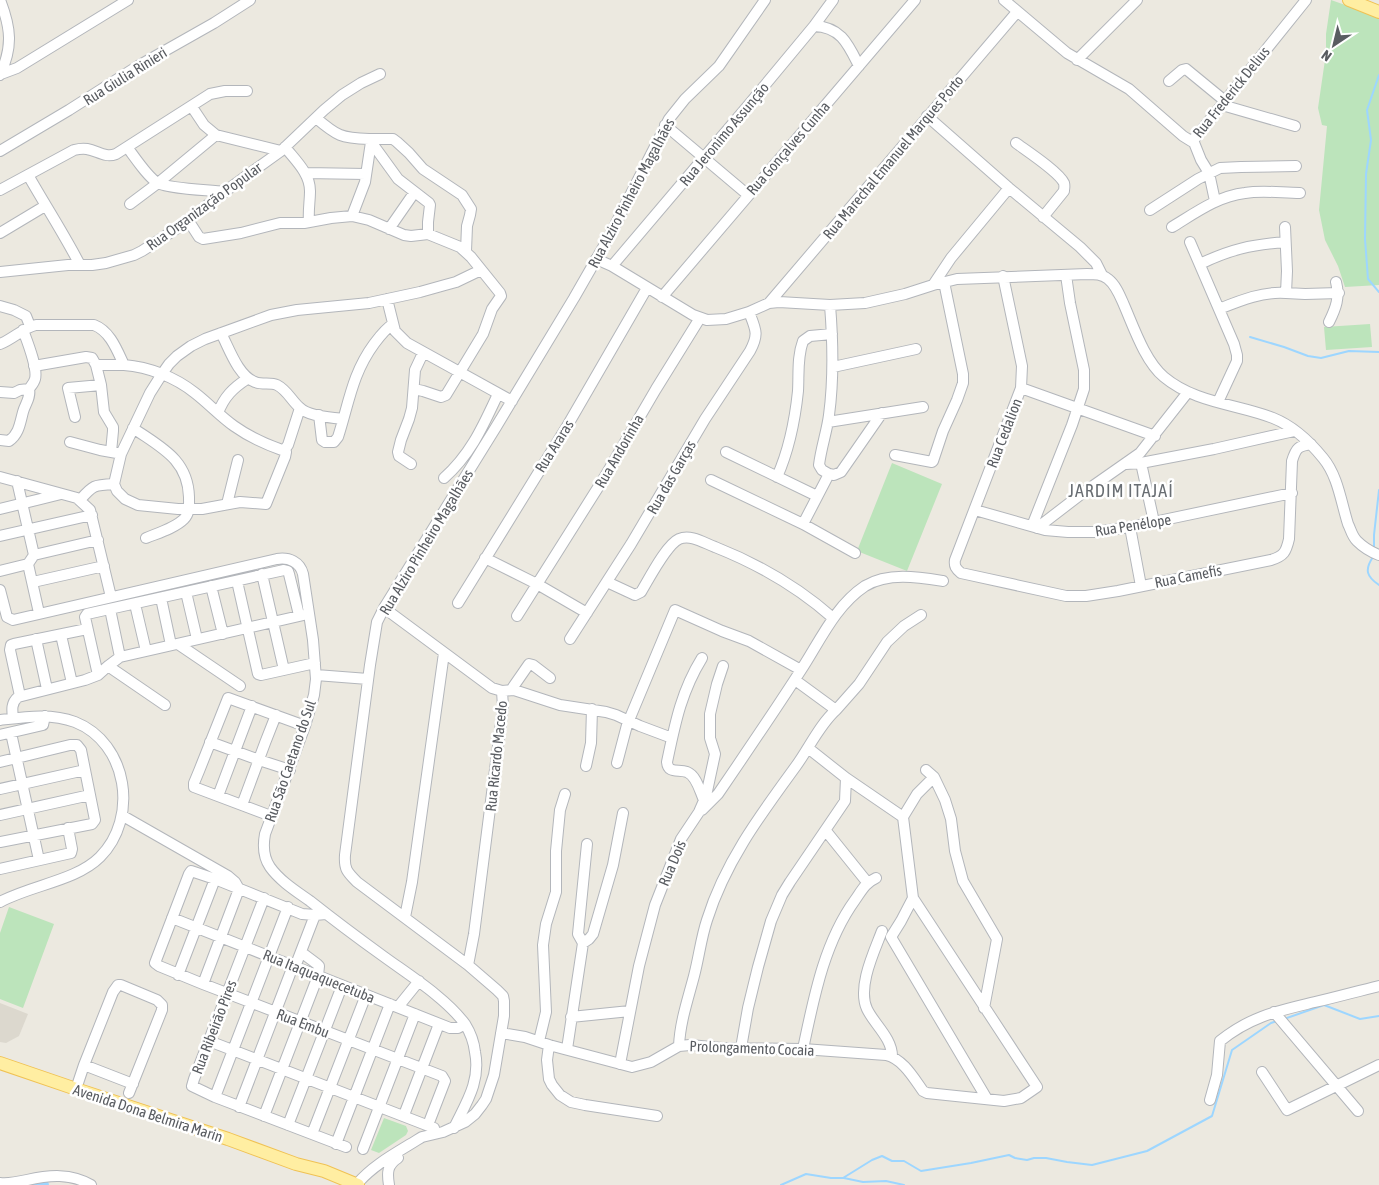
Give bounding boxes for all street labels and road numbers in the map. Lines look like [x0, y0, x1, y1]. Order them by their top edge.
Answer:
street label: Rua Frederick Delius [1189, 43, 1273, 141]
street label: Rua Giulia Rinieri [80, 44, 170, 108]
street label: Rua Marechal Emanuel Marques Porto [819, 71, 967, 243]
street label: Rua Jeronimo Assunção [676, 79, 772, 189]
street label: Rua Gonçalves Cunha [743, 98, 833, 198]
street label: Rua Alziro Pinheiro Magalhães [584, 115, 678, 271]
street label: Rua Organização Popular [143, 158, 265, 254]
street label: Rua Cedalion [983, 396, 1025, 470]
street label: Rua Andorinha [591, 411, 647, 491]
street label: Rua Araras [531, 417, 577, 475]
street label: Rua das Garças [643, 437, 699, 517]
street label: Rua Alziro Pinheiro Magalhães [376, 466, 476, 618]
street label: Rua Penélope [1094, 511, 1172, 539]
street label: Rua Camefis [1153, 561, 1223, 591]
street label: Rua São Caetano do Sul [261, 698, 319, 824]
street label: Rua Ricardo Macedo [482, 700, 510, 812]
street label: Rua Dois [655, 838, 689, 888]
street label: Rua Itaquaquecetuba [260, 946, 378, 1006]
street label: Rua Ribeirão Pires [188, 978, 240, 1076]
street label: Rua Embu [274, 1005, 332, 1041]
street label: Prolongamento Cocaia [689, 1037, 815, 1059]
street label: Avenida Dona Belmira Marin [71, 1081, 225, 1145]

